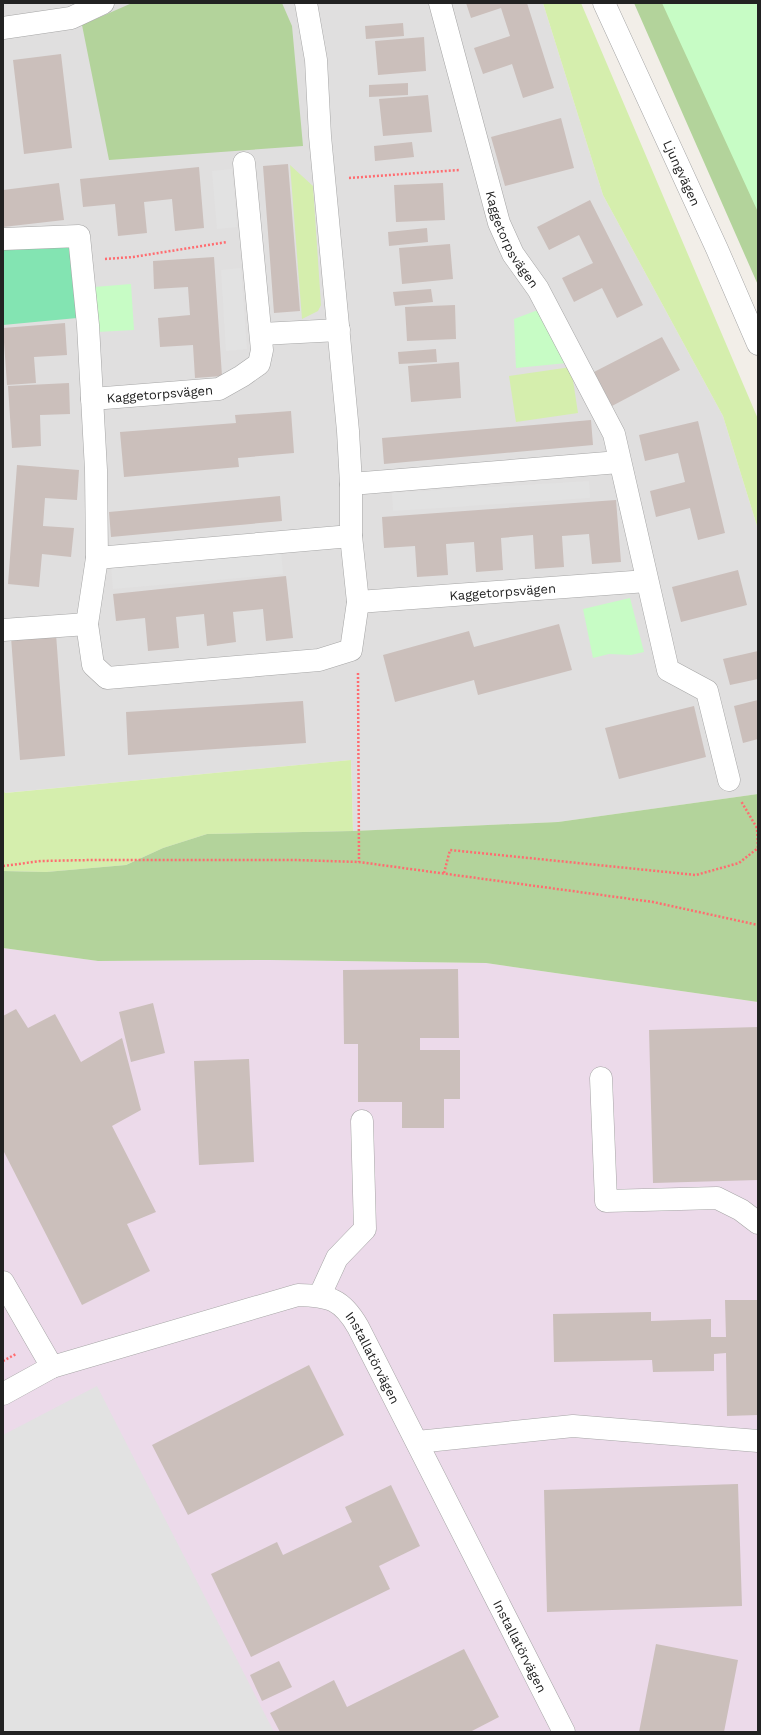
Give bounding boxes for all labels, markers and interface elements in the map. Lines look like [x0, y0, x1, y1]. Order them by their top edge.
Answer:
street label: Ljungvägen [660, 138, 703, 208]
street label: Kaggetorpsvägen [483, 189, 542, 291]
street label: Kaggetorpsvägen [106, 382, 214, 406]
street label: Kaggetorpsvägen [449, 581, 556, 603]
street label: Installatörvägen [342, 1309, 403, 1406]
street label: Installatörvägen [490, 1598, 550, 1695]

